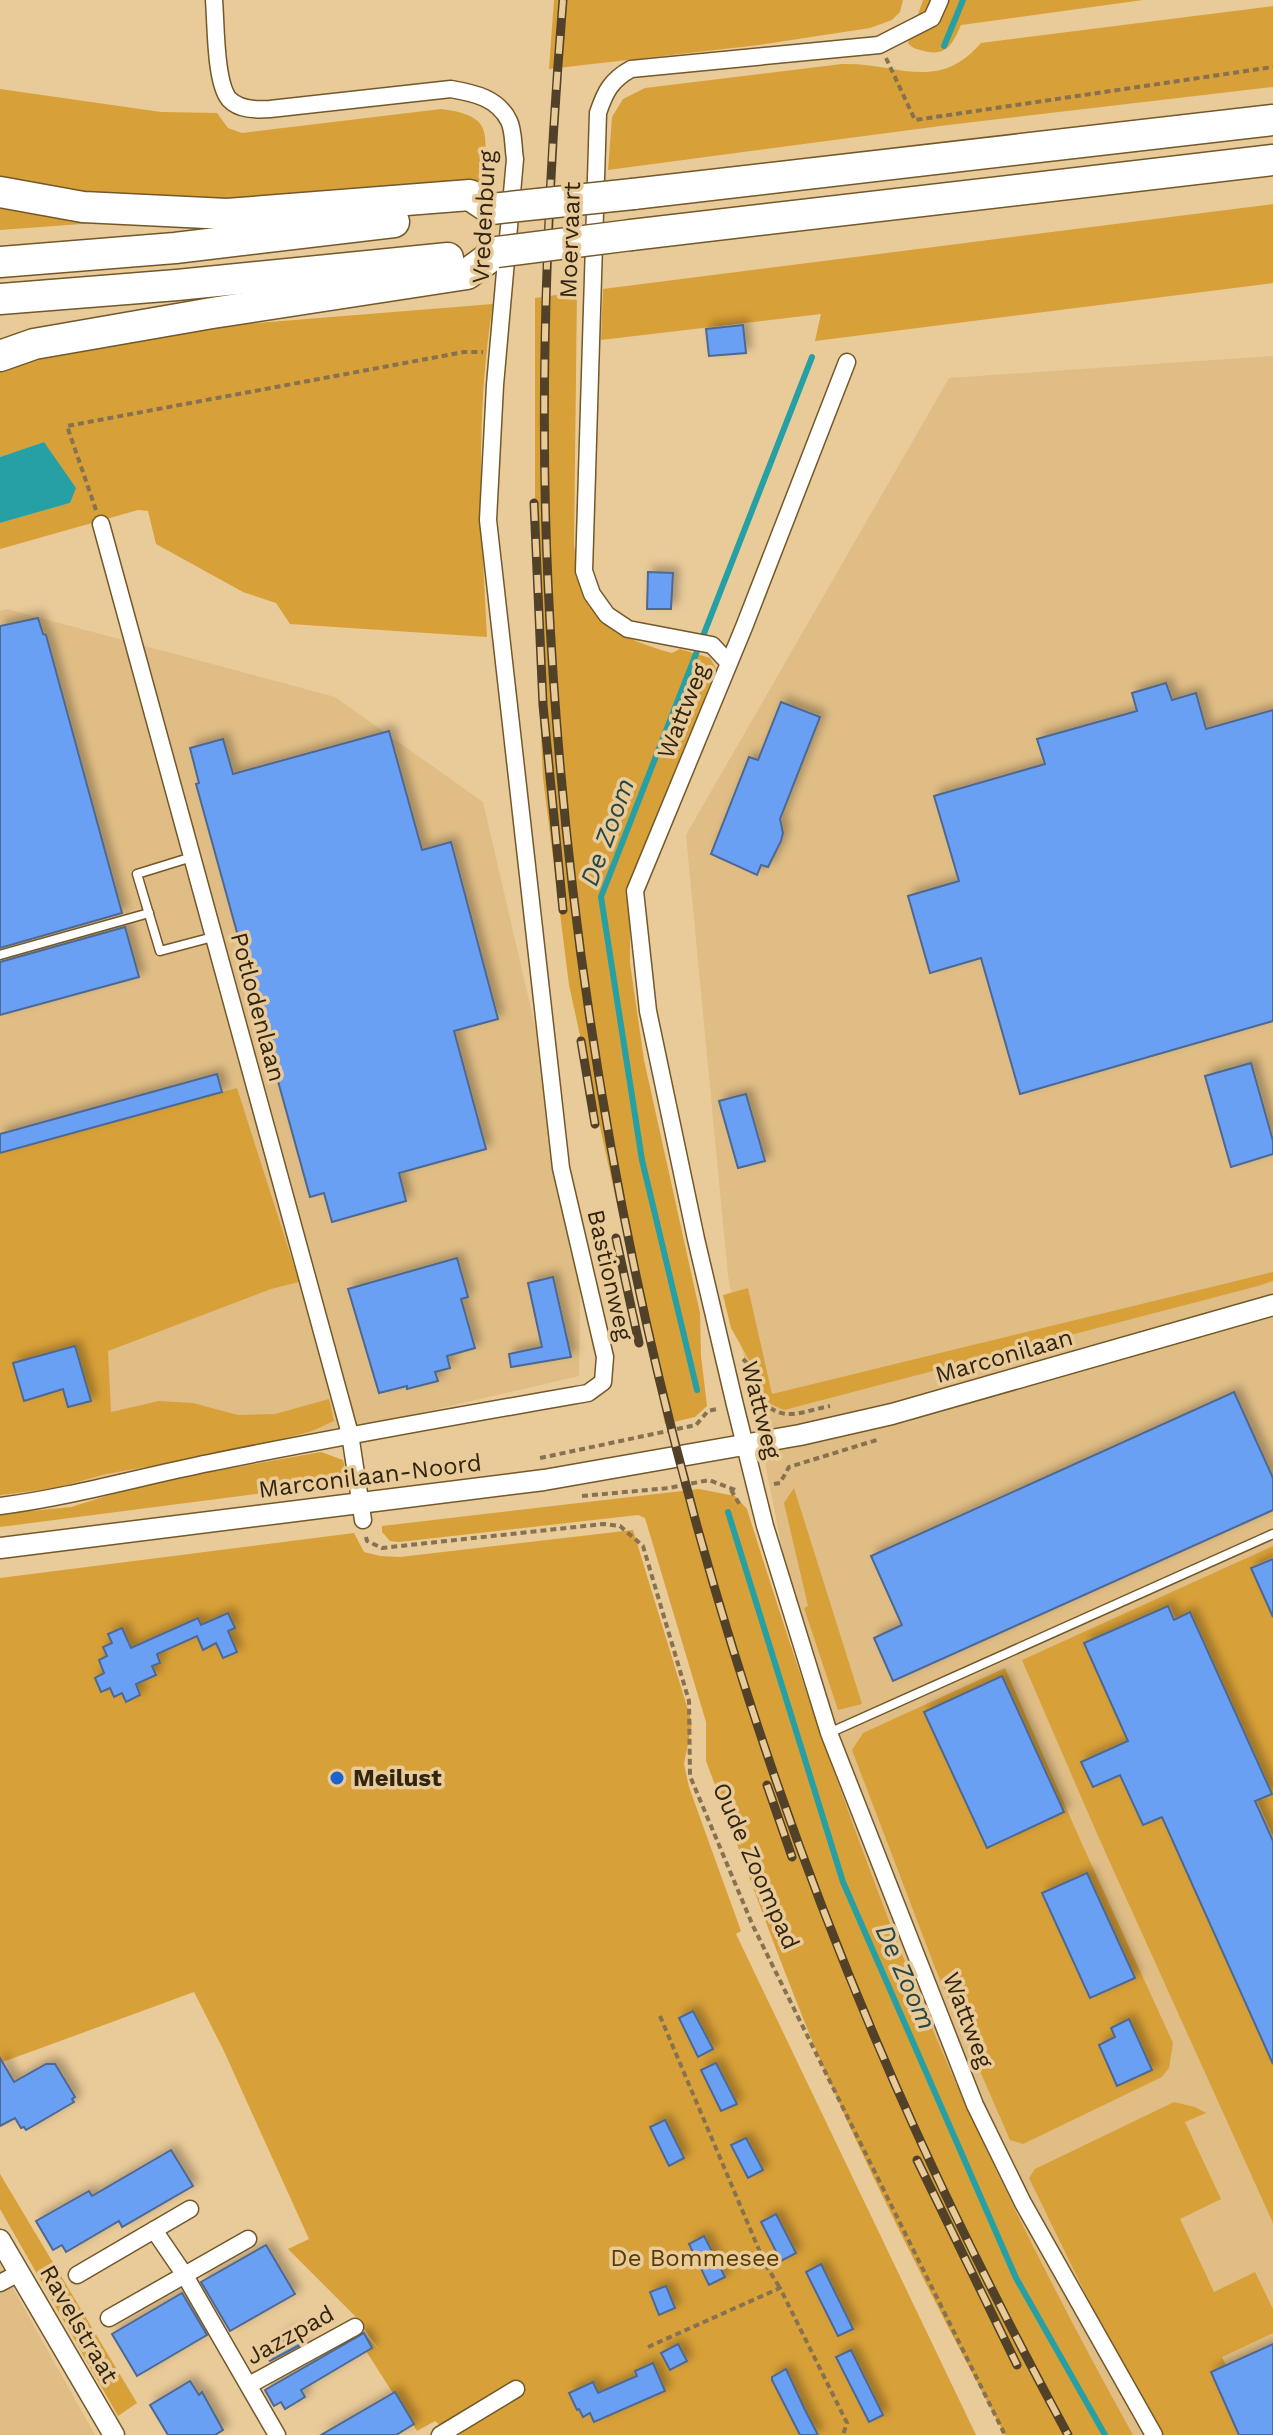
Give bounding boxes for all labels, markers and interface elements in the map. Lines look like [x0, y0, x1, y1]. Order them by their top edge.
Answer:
street label: Vredenburg [467, 149, 501, 284]
street label: Moervaart [554, 181, 586, 299]
street label: Wattweg [651, 659, 715, 763]
water label: De Zoom [574, 774, 640, 890]
street label: Potlodenlaan [225, 929, 291, 1085]
street label: Bastionweg [581, 1207, 639, 1344]
street label: Marconilaan [932, 1323, 1076, 1389]
street label: Wattweg [735, 1358, 787, 1462]
street label: Marconilaan-Noord [257, 1448, 483, 1504]
place label: Meilust [353, 1764, 442, 1792]
marker: Meilust [328, 1769, 346, 1787]
street label: Oude Zoompad [707, 1778, 805, 1954]
water label: De Zoom [870, 1920, 942, 2034]
street label: Wattweg [937, 1968, 999, 2072]
park label: De Bommesee [610, 2244, 780, 2272]
street label: Ravelstraat [34, 2260, 124, 2388]
street label: Jazzpad [241, 2299, 339, 2371]

